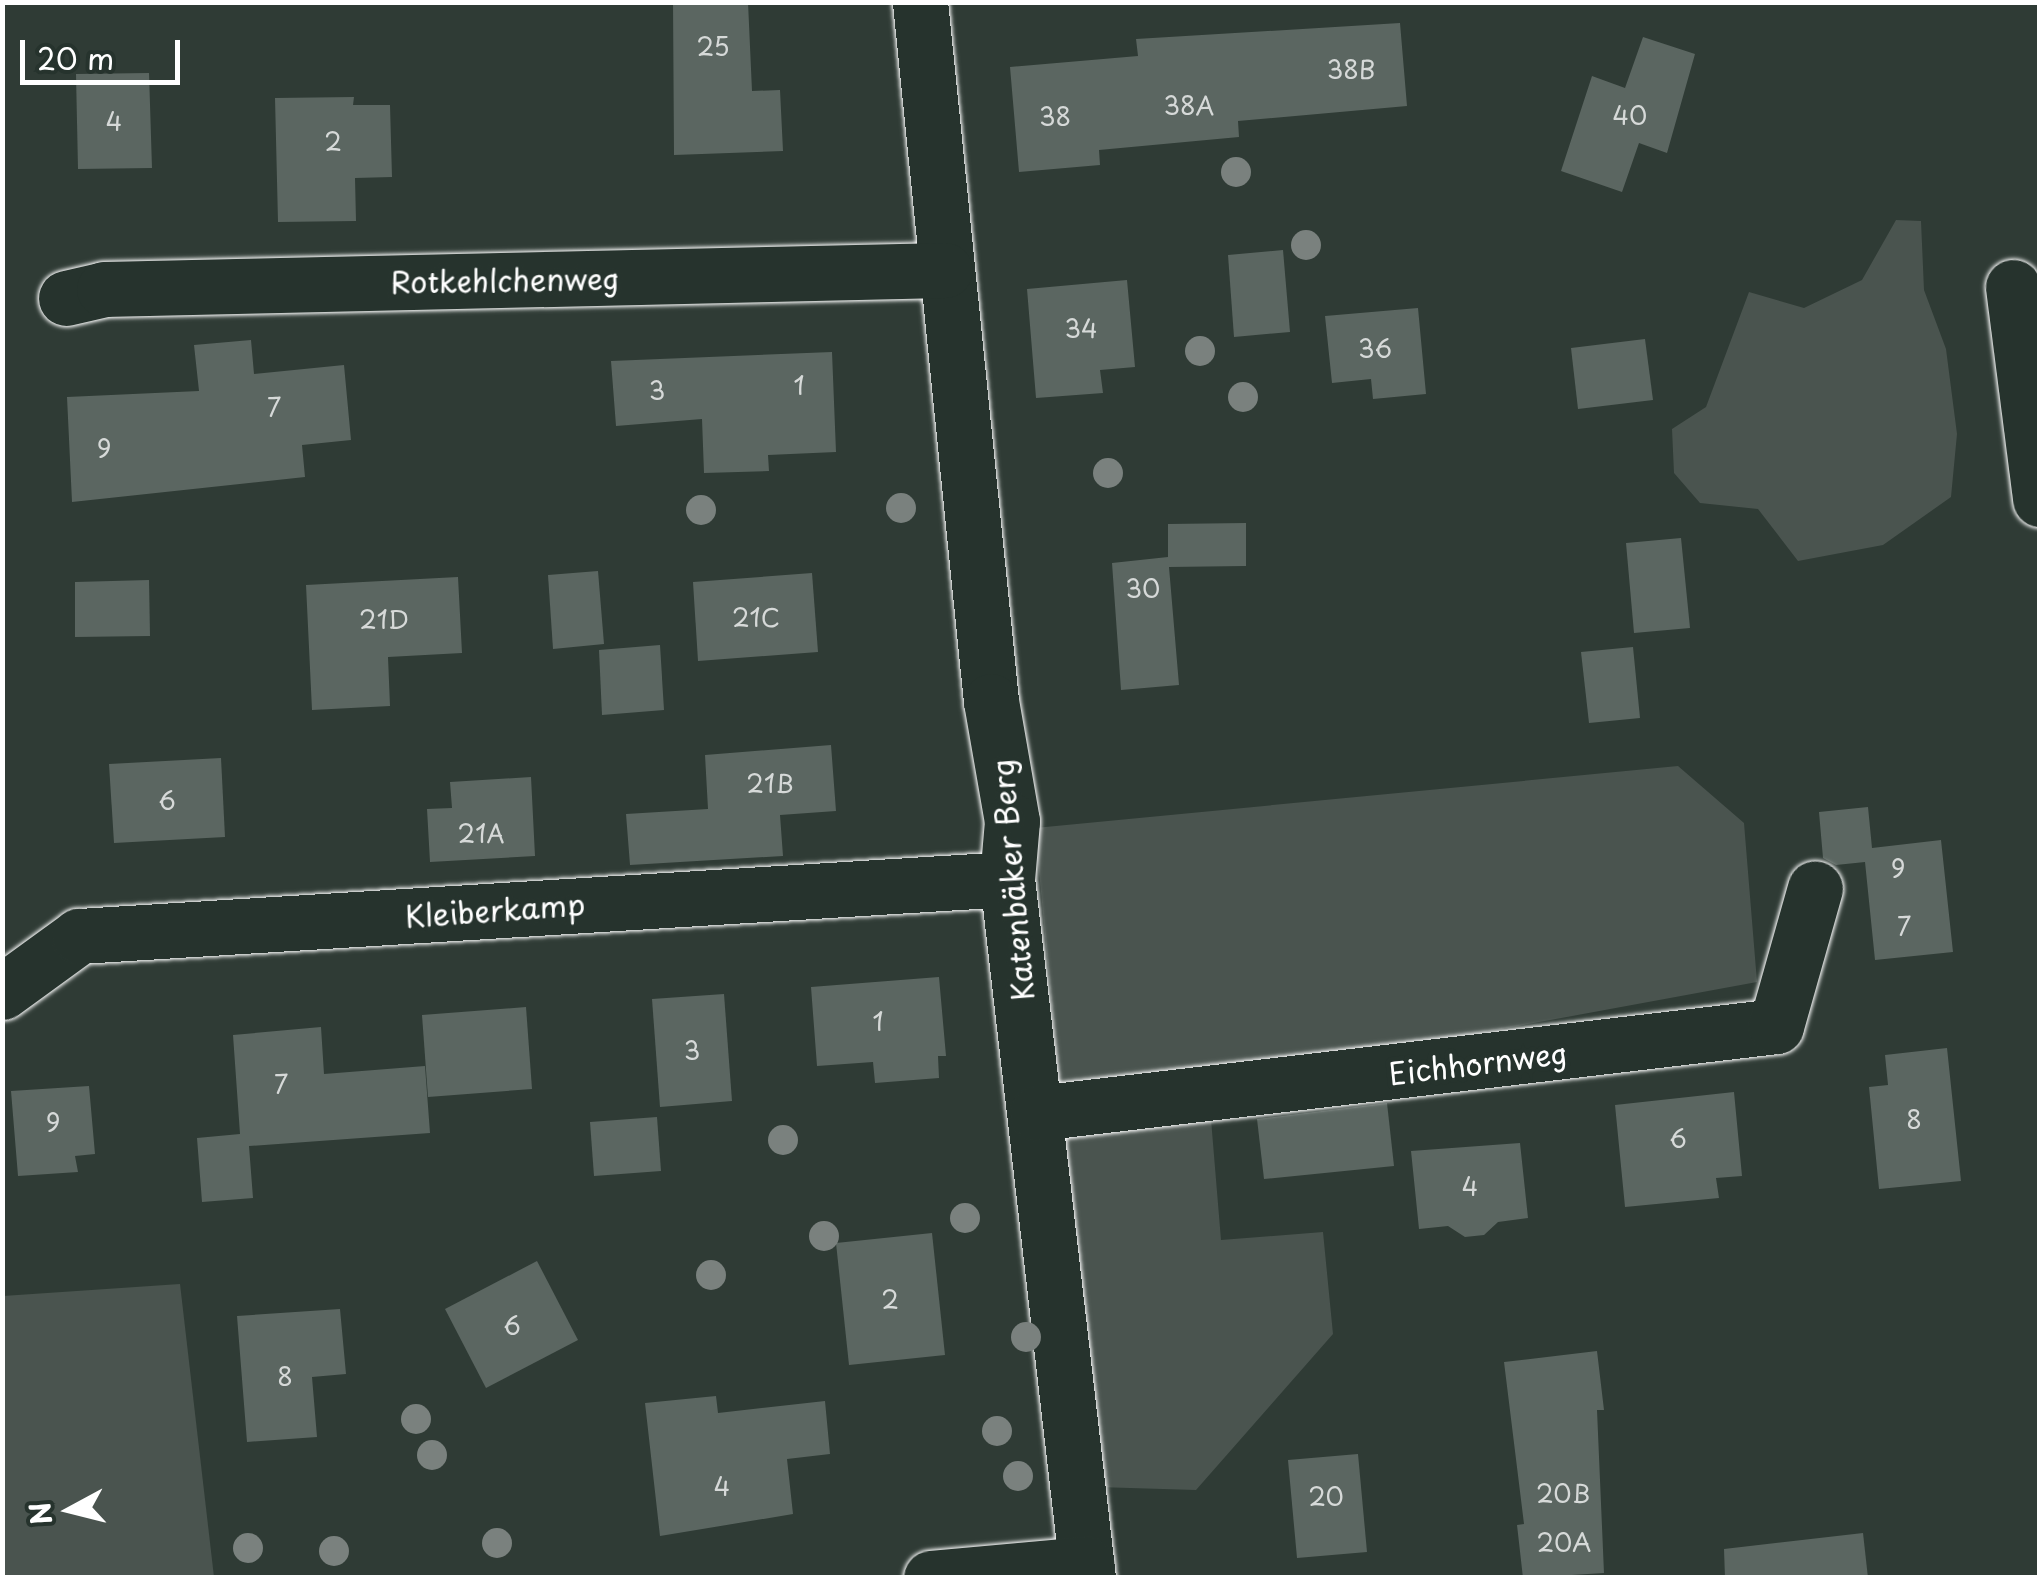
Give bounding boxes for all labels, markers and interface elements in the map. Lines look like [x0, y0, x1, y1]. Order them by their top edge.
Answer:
scale bar [25, 20, 185, 82]
house number: 25 [696, 31, 730, 61]
text: 20 m [37, 35, 114, 80]
house number: 38B [1327, 54, 1375, 84]
house number: 38A [1164, 90, 1214, 120]
house number: 40 [1613, 100, 1647, 130]
house number: 38 [1039, 101, 1071, 131]
house number: 4 [106, 106, 122, 136]
house number: 2 [324, 126, 342, 156]
street label: Rotkehlchenweg [390, 260, 620, 300]
house number: 34 [1064, 313, 1098, 343]
house number: 36 [1358, 333, 1392, 363]
house number: 1 [793, 370, 805, 400]
house number: 3 [649, 375, 665, 405]
house number: 7 [267, 392, 281, 422]
house number: 9 [97, 433, 111, 463]
house number: 30 [1126, 573, 1160, 603]
house number: 21C [732, 602, 780, 632]
house number: 21D [359, 604, 409, 634]
street label: Katenbäker Berg [983, 758, 1041, 1002]
house number: 21B [746, 768, 794, 798]
house number: 6 [158, 785, 176, 815]
house number: 21A [457, 818, 505, 848]
house number: 9 [1891, 853, 1905, 883]
street label: Kleiberkamp [404, 886, 586, 934]
house number: 7 [1897, 911, 1911, 941]
house number: 1 [872, 1006, 884, 1036]
street label: Eichhornweg [1387, 1034, 1569, 1092]
house number: 3 [684, 1035, 700, 1065]
house number: 7 [274, 1069, 288, 1099]
house number: 8 [1906, 1104, 1922, 1134]
house number: 9 [46, 1107, 60, 1137]
house number: 6 [1669, 1123, 1687, 1153]
house number: 4 [1462, 1171, 1478, 1201]
house number: 2 [881, 1284, 899, 1314]
house number: 6 [503, 1310, 521, 1340]
house number: 8 [277, 1361, 293, 1391]
north arrow [20, 1460, 120, 1560]
house number: 4 [714, 1471, 730, 1501]
house number: 20B [1536, 1478, 1590, 1508]
house number: 20 [1308, 1481, 1344, 1511]
text: N [17, 1500, 62, 1527]
house number: 20A [1537, 1527, 1591, 1557]

